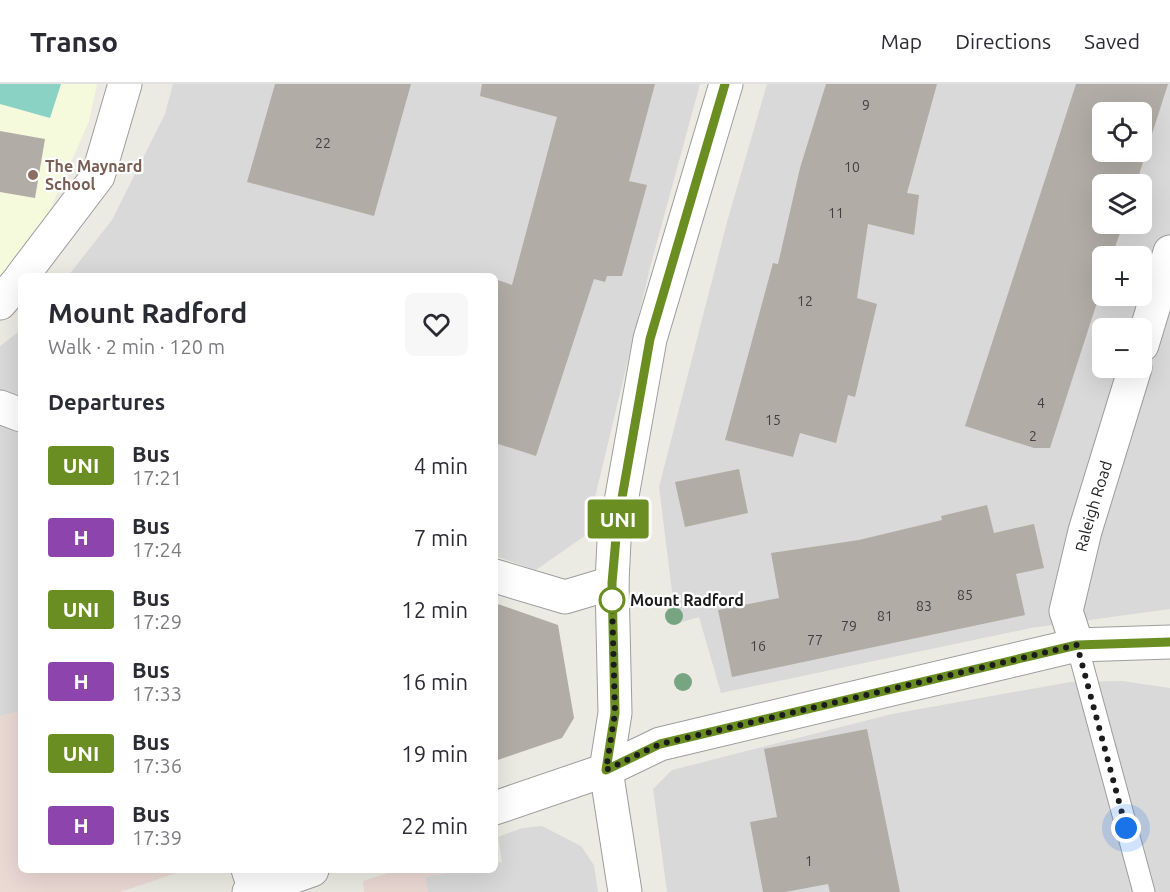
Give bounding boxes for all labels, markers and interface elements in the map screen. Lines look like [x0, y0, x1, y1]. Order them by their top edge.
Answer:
text: Transo [30, 26, 118, 57]
text: Map [881, 29, 922, 53]
text: Directions [955, 29, 1051, 53]
text: Saved [1084, 29, 1140, 53]
house number: 9 [862, 97, 870, 113]
map controls [1092, 102, 1152, 378]
button: locate [1092, 102, 1152, 162]
house number: 22 [315, 135, 331, 151]
place label: The Maynard School [45, 157, 142, 193]
house number: 10 [844, 159, 860, 175]
marker: The Maynard School [26, 168, 40, 182]
button: layers [1092, 174, 1152, 234]
house number: 11 [828, 205, 844, 221]
button: + [1092, 246, 1152, 306]
button: heart [405, 293, 468, 356]
house number: 12 [797, 293, 813, 309]
text: Mount Radford [48, 297, 247, 328]
button: − [1092, 318, 1152, 378]
text: Walk · 2 min · 120 m [48, 335, 225, 358]
text: Departures [48, 389, 165, 414]
house number: 4 [1037, 395, 1045, 411]
house number: 15 [765, 412, 781, 428]
house number: 2 [1029, 428, 1037, 444]
text: Bus [132, 441, 170, 466]
text: UNI [63, 453, 99, 477]
text: 4 min [414, 453, 468, 478]
street label: Raleigh Road [1071, 459, 1115, 553]
text: 17:21 [132, 466, 182, 489]
line badge: UNI [584, 500, 652, 538]
text: UNI [600, 507, 636, 531]
text: Bus [132, 513, 170, 538]
text: H [73, 525, 89, 549]
text: 7 min [414, 525, 468, 550]
text: 17:24 [132, 538, 182, 561]
text: Bus [132, 585, 170, 610]
marker: Mount Radford [599, 587, 625, 613]
house number: 85 [957, 587, 973, 603]
place label: Mount Radford [630, 591, 744, 609]
text: UNI [63, 597, 99, 621]
text: 12 min [401, 597, 468, 622]
house number: 83 [916, 598, 932, 614]
house number: 81 [877, 608, 893, 624]
text: 17:29 [132, 610, 182, 633]
house number: 79 [841, 618, 857, 634]
house number: 77 [807, 632, 823, 648]
house number: 16 [750, 638, 766, 654]
text: Bus [132, 657, 170, 682]
text: H [73, 669, 89, 693]
text: 16 min [401, 669, 468, 694]
text: 17:33 [132, 682, 182, 705]
text: Bus [132, 729, 170, 754]
text: UNI [63, 741, 99, 765]
text: 19 min [401, 741, 468, 766]
text: 17:36 [132, 754, 182, 777]
text: Bus [132, 801, 170, 826]
text: H [73, 813, 89, 837]
text: 22 min [401, 813, 468, 838]
your location [1111, 813, 1141, 843]
text: 17:39 [132, 826, 182, 849]
house number: 1 [805, 853, 813, 869]

